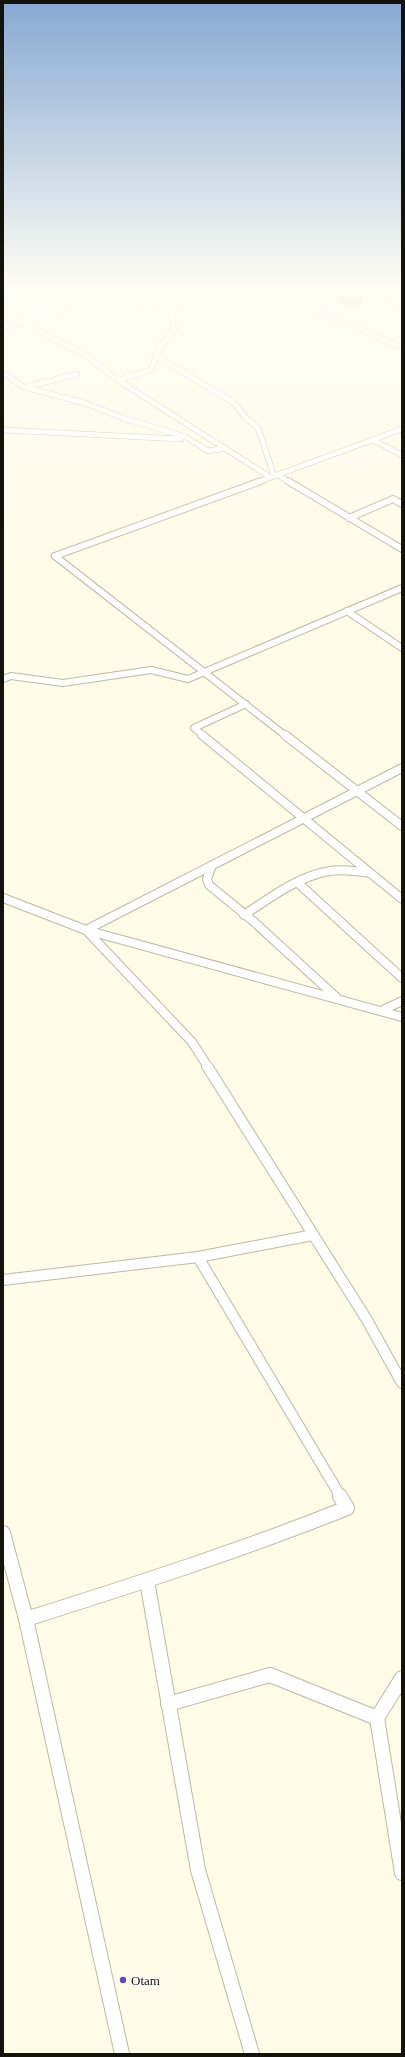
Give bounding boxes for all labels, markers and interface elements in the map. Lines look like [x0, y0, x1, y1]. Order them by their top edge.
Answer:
place label: Otam [131, 1973, 160, 1988]
marker: Otam [118, 1975, 128, 1985]

